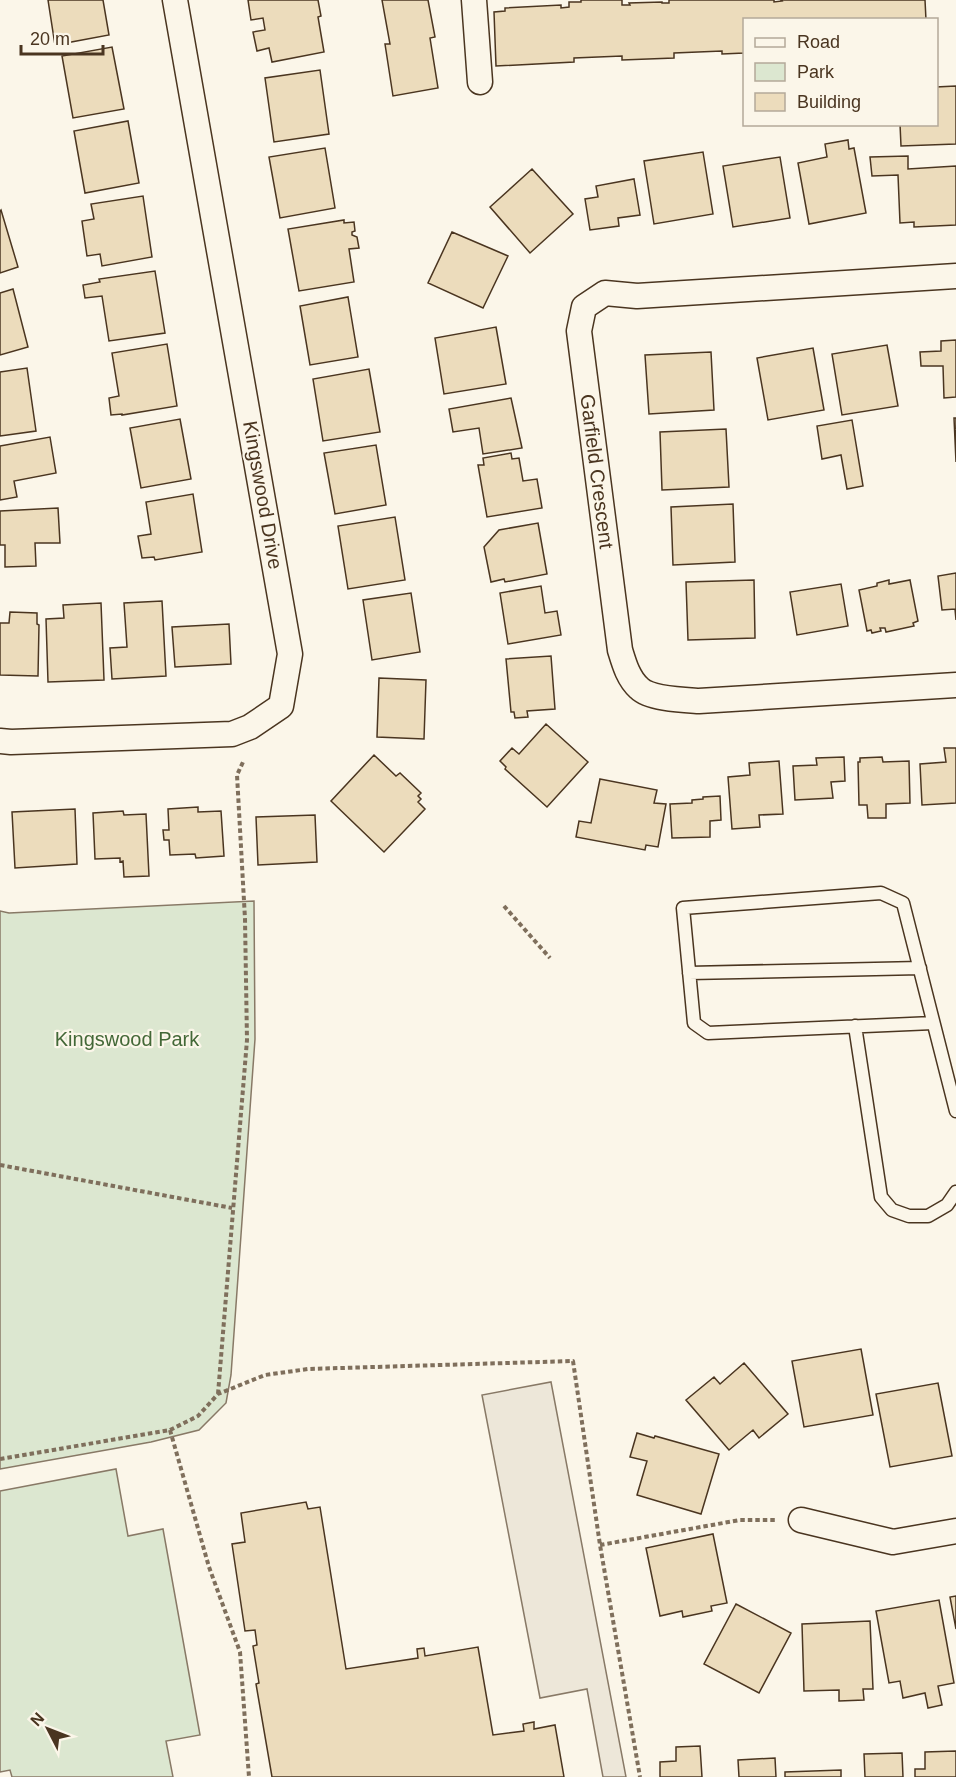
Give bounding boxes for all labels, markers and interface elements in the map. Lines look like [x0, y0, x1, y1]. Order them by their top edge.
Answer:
scale bar [21, 18, 104, 56]
legend [743, 18, 938, 126]
text: 20 m [30, 29, 70, 49]
text: Road [797, 32, 840, 52]
text: Park [797, 62, 835, 82]
text: Building [797, 92, 861, 112]
street label: Garfield Crescent [576, 393, 618, 550]
street label: Kingswood Drive [239, 419, 287, 571]
park label: Kingswood Park [55, 1028, 200, 1050]
north arrow [18, 1699, 78, 1759]
text: N [27, 1709, 47, 1729]

